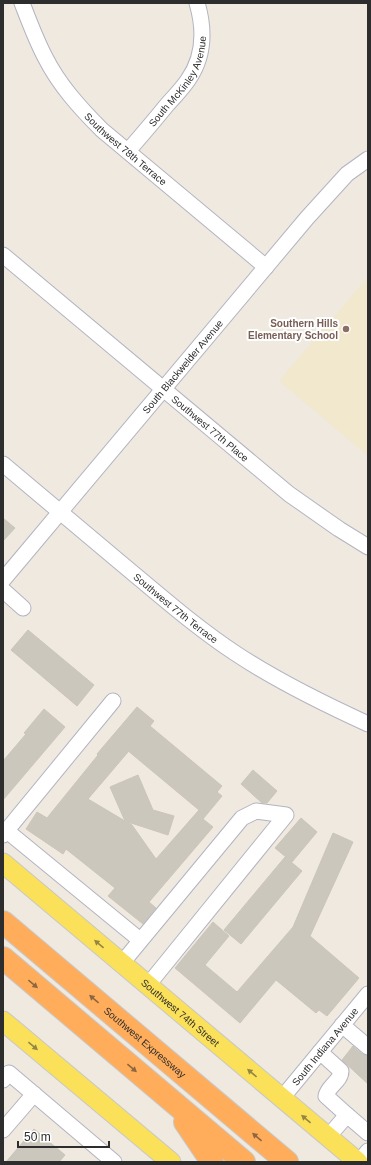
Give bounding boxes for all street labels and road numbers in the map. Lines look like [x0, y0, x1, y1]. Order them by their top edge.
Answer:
street label: South McKinley Avenue [146, 35, 207, 129]
street label: Southwest 78th Terrace [83, 110, 169, 188]
street label: South Blackwelder Avenue [140, 317, 225, 415]
street label: Southwest 77th Place [170, 393, 251, 464]
street label: Southwest 77th Terrace [132, 571, 221, 645]
street label: Southwest 74th Street [139, 977, 222, 1049]
street label: Southwest Expressway [102, 1004, 188, 1080]
street label: South Indiana Avenue [289, 1005, 360, 1088]

